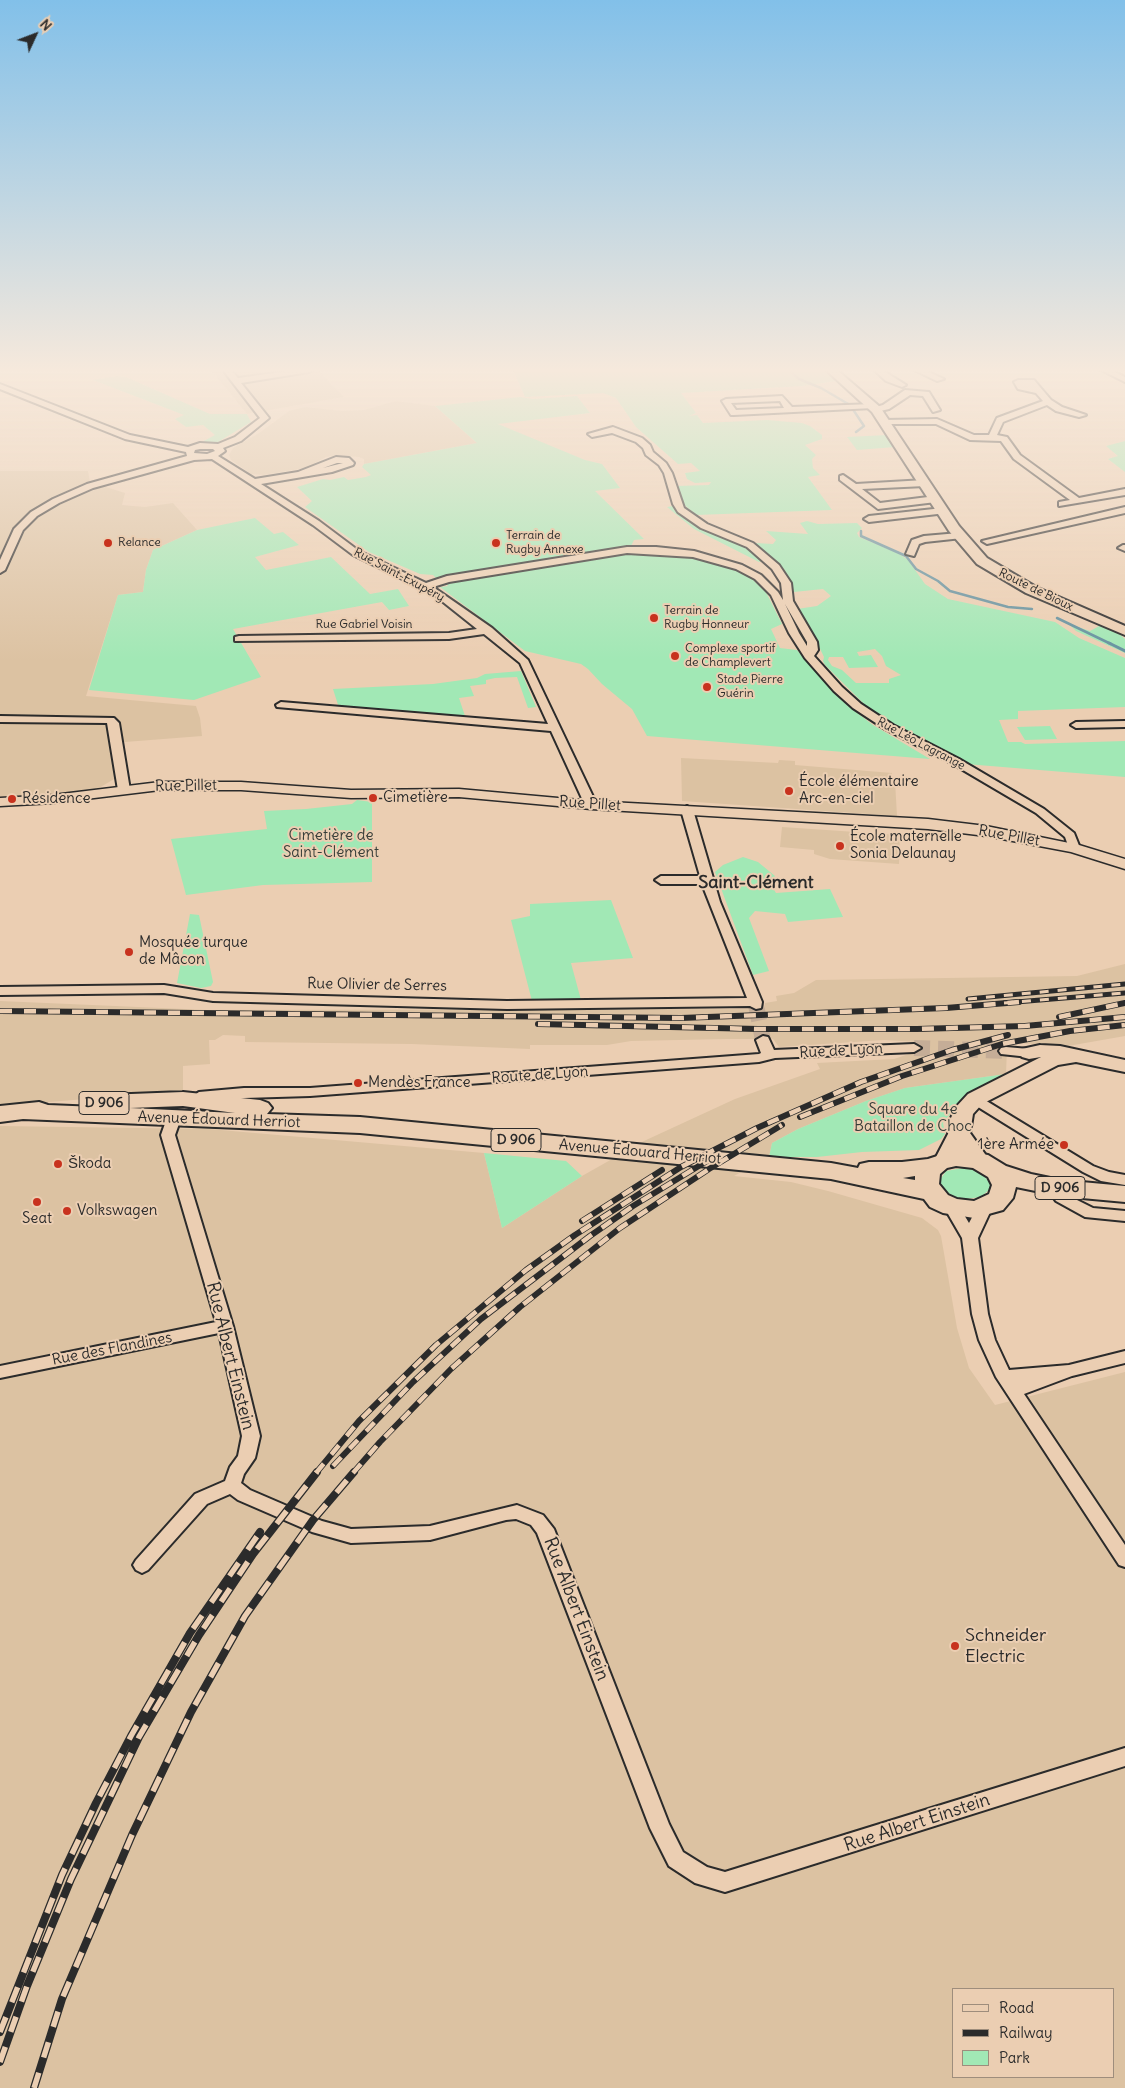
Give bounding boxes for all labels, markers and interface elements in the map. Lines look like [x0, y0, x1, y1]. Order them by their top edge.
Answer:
north arrow [10, 10, 60, 60]
text: N [36, 15, 56, 34]
place label: Terrain de Rugby Annexe [506, 529, 584, 557]
place label: Relance [118, 536, 161, 550]
marker: Relance [102, 537, 114, 549]
marker: Terrain de Rugby Annexe [490, 537, 502, 549]
street label: Rue Saint-Exupéry [351, 545, 447, 605]
street label: Route de Bioux [996, 566, 1076, 614]
place label: Terrain de Rugby Honneur [664, 604, 749, 632]
marker: Terrain de Rugby Honneur [648, 612, 660, 624]
street label: Rue Gabriel Voisin [315, 618, 413, 632]
place label: Complexe sportif de Champlevert [685, 642, 776, 670]
marker: Complexe sportif de Champlevert [669, 650, 681, 662]
place label: Stade Pierre Guérin [717, 673, 783, 701]
marker: Stade Pierre Guérin [701, 681, 713, 693]
street label: Rue Léo Lagrange [874, 715, 968, 773]
place label: École élémentaire Arc-en-ciel [799, 773, 919, 808]
street label: Rue Pillet [155, 776, 217, 796]
marker: École élémentaire Arc-en-ciel [783, 785, 795, 797]
place label: Cimetière [383, 789, 448, 807]
place label: Résidence [22, 790, 90, 808]
marker: Cimetière [367, 792, 379, 804]
marker: Résidence [6, 793, 18, 805]
street label: Rue Pillet [558, 793, 622, 815]
street label: Rue Pillet [977, 822, 1041, 850]
park label: Cimetière de Saint-Clément [283, 827, 379, 862]
place label: École maternelle Sonia Delaunay [850, 828, 962, 863]
marker: École maternelle Sonia Delaunay [834, 840, 846, 852]
district label: Saint-Clément [698, 872, 814, 894]
place label: Mosquée turque de Mâcon [139, 934, 248, 969]
marker: Mosquée turque de Mâcon [123, 946, 135, 958]
street label: Rue Olivier de Serres [307, 975, 447, 995]
street label: Rue de Lyon [799, 1040, 883, 1062]
street label: Route de Lyon [491, 1063, 589, 1087]
place label: Mendès France [368, 1074, 471, 1092]
marker: Mendès France [352, 1077, 364, 1089]
road number: D 906 [79, 1092, 129, 1114]
park label: Square du 4e Bataillon de Choc [854, 1101, 972, 1136]
street label: Avenue Édouard Herriot [137, 1108, 301, 1132]
road number: D 906 [491, 1128, 541, 1152]
street label: Avenue Édouard Herriot [558, 1136, 722, 1168]
place label: 1ère Armée [978, 1136, 1054, 1154]
marker: 1ère Armée [1058, 1139, 1070, 1151]
place label: Škoda [68, 1155, 111, 1173]
marker: Škoda [52, 1158, 64, 1170]
road number: D 906 [1035, 1176, 1085, 1200]
marker: Seat [31, 1196, 43, 1208]
place label: Volkswagen [77, 1202, 157, 1220]
marker: Volkswagen [61, 1205, 73, 1217]
place label: Seat [22, 1210, 52, 1228]
street label: Rue Albert Einstein [201, 1280, 259, 1432]
street label: Rue des Flandines [50, 1329, 174, 1369]
street label: Rue Albert Einstein [539, 1534, 613, 1684]
place label: Schneider Electric [965, 1625, 1046, 1668]
marker: Schneider Electric [949, 1640, 961, 1652]
street label: Rue Albert Einstein [841, 1789, 993, 1857]
legend [952, 1988, 1115, 2078]
text: Road [999, 1998, 1034, 2017]
text: Railway [999, 2023, 1053, 2042]
text: Park [999, 2048, 1030, 2067]

